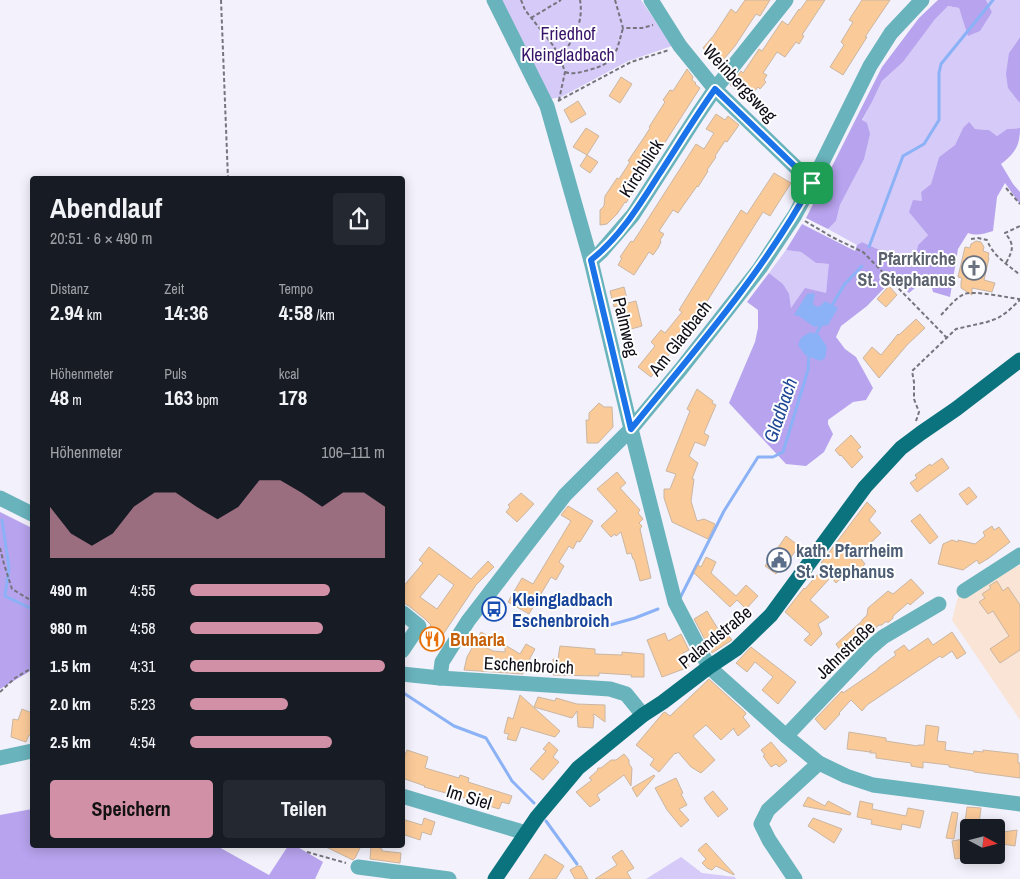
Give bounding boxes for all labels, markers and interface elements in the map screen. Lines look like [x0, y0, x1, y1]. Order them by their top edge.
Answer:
park label: Friedhof Kleingladbach [521, 21, 615, 67]
street label: Weinbergsweg [697, 39, 783, 128]
street label: Kirchblick [613, 134, 669, 202]
pin [791, 162, 833, 204]
icon: arrive [798, 169, 826, 197]
text: Abendlauf [50, 189, 162, 227]
button: share [333, 193, 385, 245]
text: 20:51 · 6 × 490 m [50, 227, 153, 249]
place label: Pfarrkirche St. Stephanus [858, 246, 956, 292]
church icon: Pfarrkirche St. Stephanus [961, 255, 987, 281]
text: Distanz [50, 280, 89, 298]
text: Zeit [164, 280, 184, 298]
text: Tempo [279, 280, 313, 298]
street label: Palmweg [607, 295, 645, 360]
street label: Am Gladbach [642, 295, 717, 382]
text: 2.94 [50, 298, 84, 327]
text: 14:36 [164, 298, 208, 327]
text: 4:58 [279, 298, 313, 327]
text: km [84, 306, 102, 324]
text: /km [313, 306, 335, 324]
text: Höhenmeter [50, 365, 113, 383]
text: Puls [164, 365, 187, 383]
text: kcal [279, 365, 299, 383]
water label: Gladbach [757, 374, 803, 446]
text: 48 [50, 383, 69, 412]
text: 163 [164, 383, 193, 412]
text: 178 [279, 383, 307, 412]
text: m [69, 391, 82, 409]
text: bpm [193, 391, 219, 409]
text: Höhenmeter [50, 441, 122, 463]
text: 106–111 m [321, 441, 385, 463]
place label: kath. Pfarrheim St. Stephanus [796, 538, 903, 584]
public building icon: kath. Pfarrheim St. Stephanus [766, 547, 792, 573]
text: 490 m [50, 579, 87, 601]
text: 4:55 [130, 579, 156, 601]
place label: Kleingladbach Eschenbroich [512, 587, 613, 633]
bus stop icon: Kleingladbach Eschenbroich [481, 596, 507, 622]
street label: Palandstraße [673, 600, 757, 674]
street label: Jahnstraße [810, 615, 880, 685]
text: 980 m [50, 617, 87, 639]
text: 4:58 [130, 617, 156, 639]
restaurant icon: Buharla [419, 626, 445, 652]
place label: Buharla [450, 627, 506, 652]
street label: Eschenbroich [483, 650, 575, 680]
text: 1.5 km [50, 655, 91, 677]
text: 4:31 [130, 655, 156, 677]
text: 2.0 km [50, 693, 91, 715]
text: 5:23 [130, 693, 156, 715]
text: 2.5 km [50, 731, 91, 753]
text: 4:54 [130, 731, 156, 753]
street label: Im Siel [443, 778, 495, 816]
button: Speichern [50, 780, 213, 838]
button: Teilen [223, 780, 385, 838]
north arrow [960, 819, 1005, 864]
map controls [960, 819, 1005, 864]

